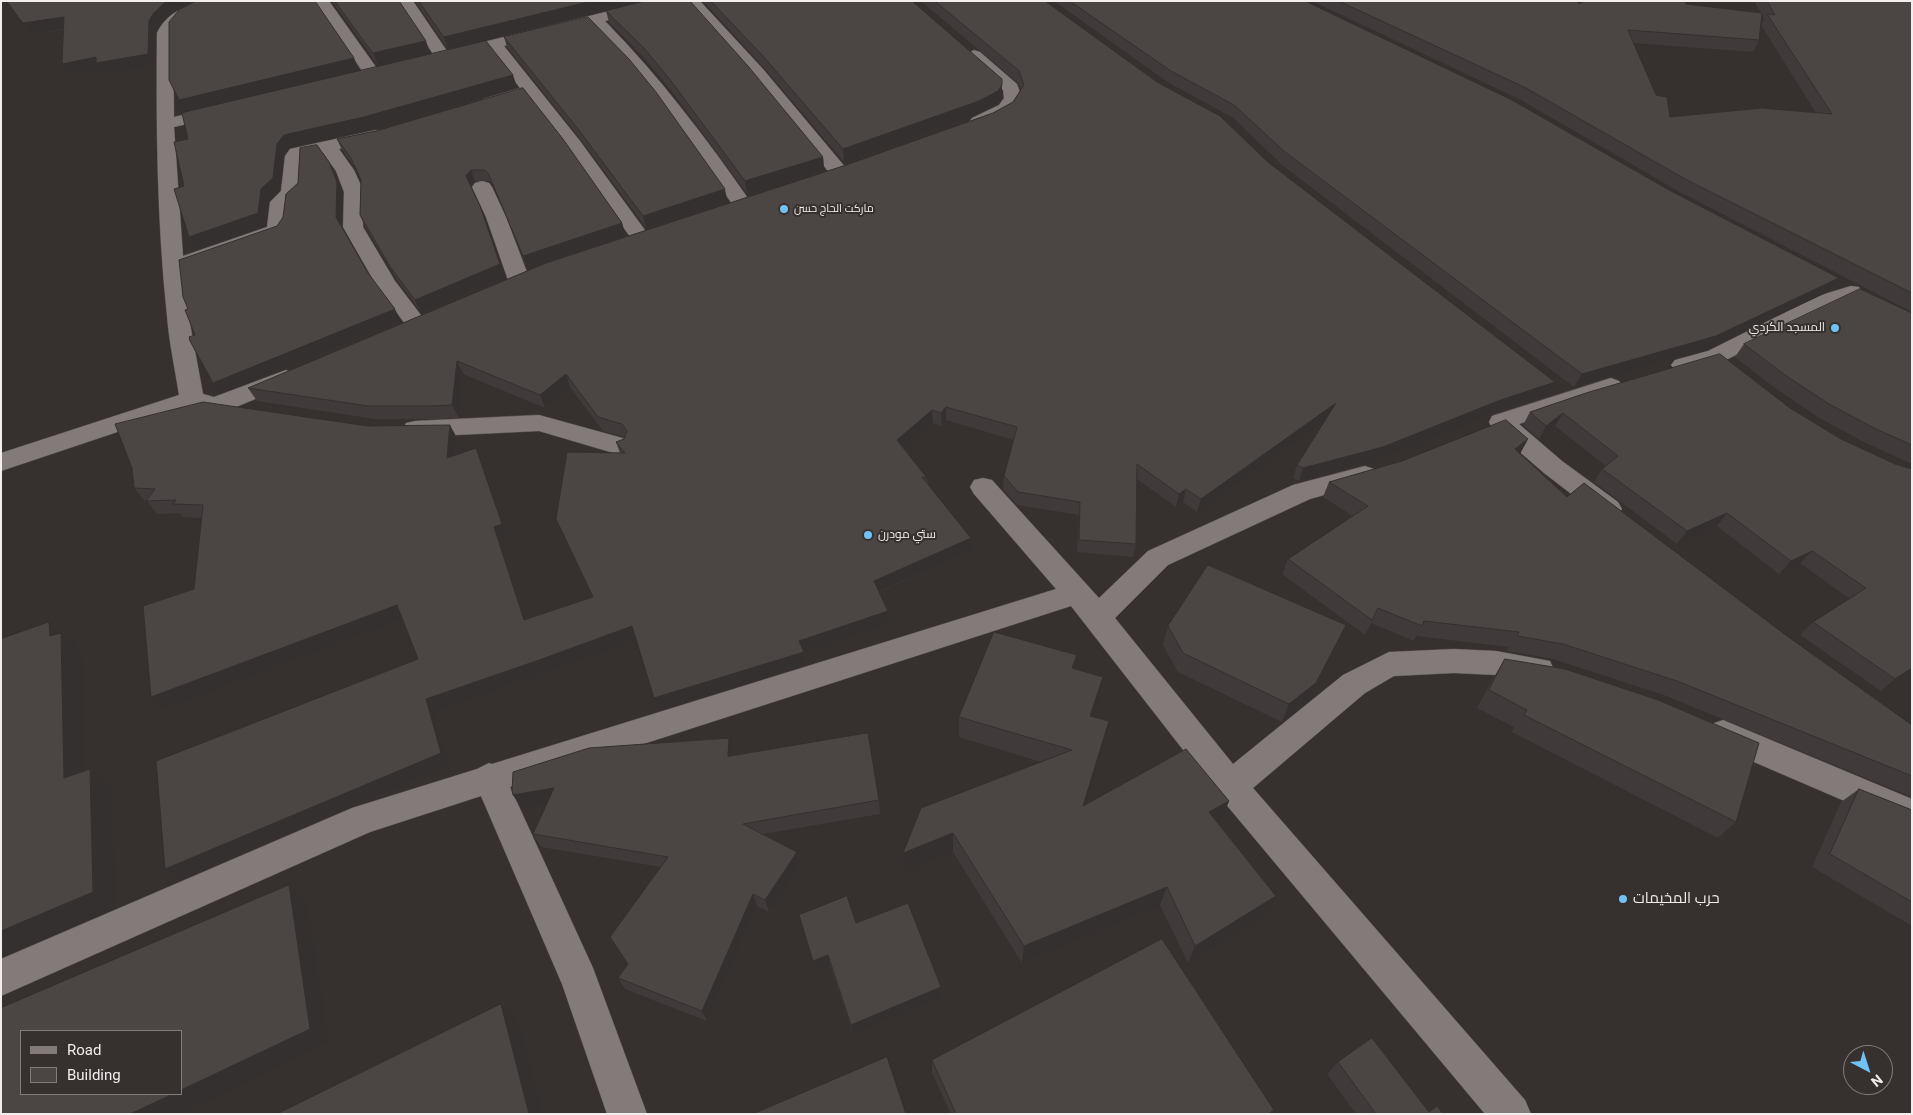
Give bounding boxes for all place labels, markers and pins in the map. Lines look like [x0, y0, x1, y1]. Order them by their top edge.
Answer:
place label: ماركت الحاج حسن [794, 202, 874, 216]
marker: ماركت الحاج حسن [778, 203, 790, 215]
place label: المسجد الكردي [1749, 321, 1825, 335]
marker: المسجد الكردي [1829, 322, 1841, 334]
place label: ستي مودرن [878, 528, 936, 542]
marker: ستي مودرن [862, 529, 874, 541]
place label: حرب المخيمات [1633, 890, 1720, 908]
marker: حرب المخيمات [1617, 893, 1629, 905]

